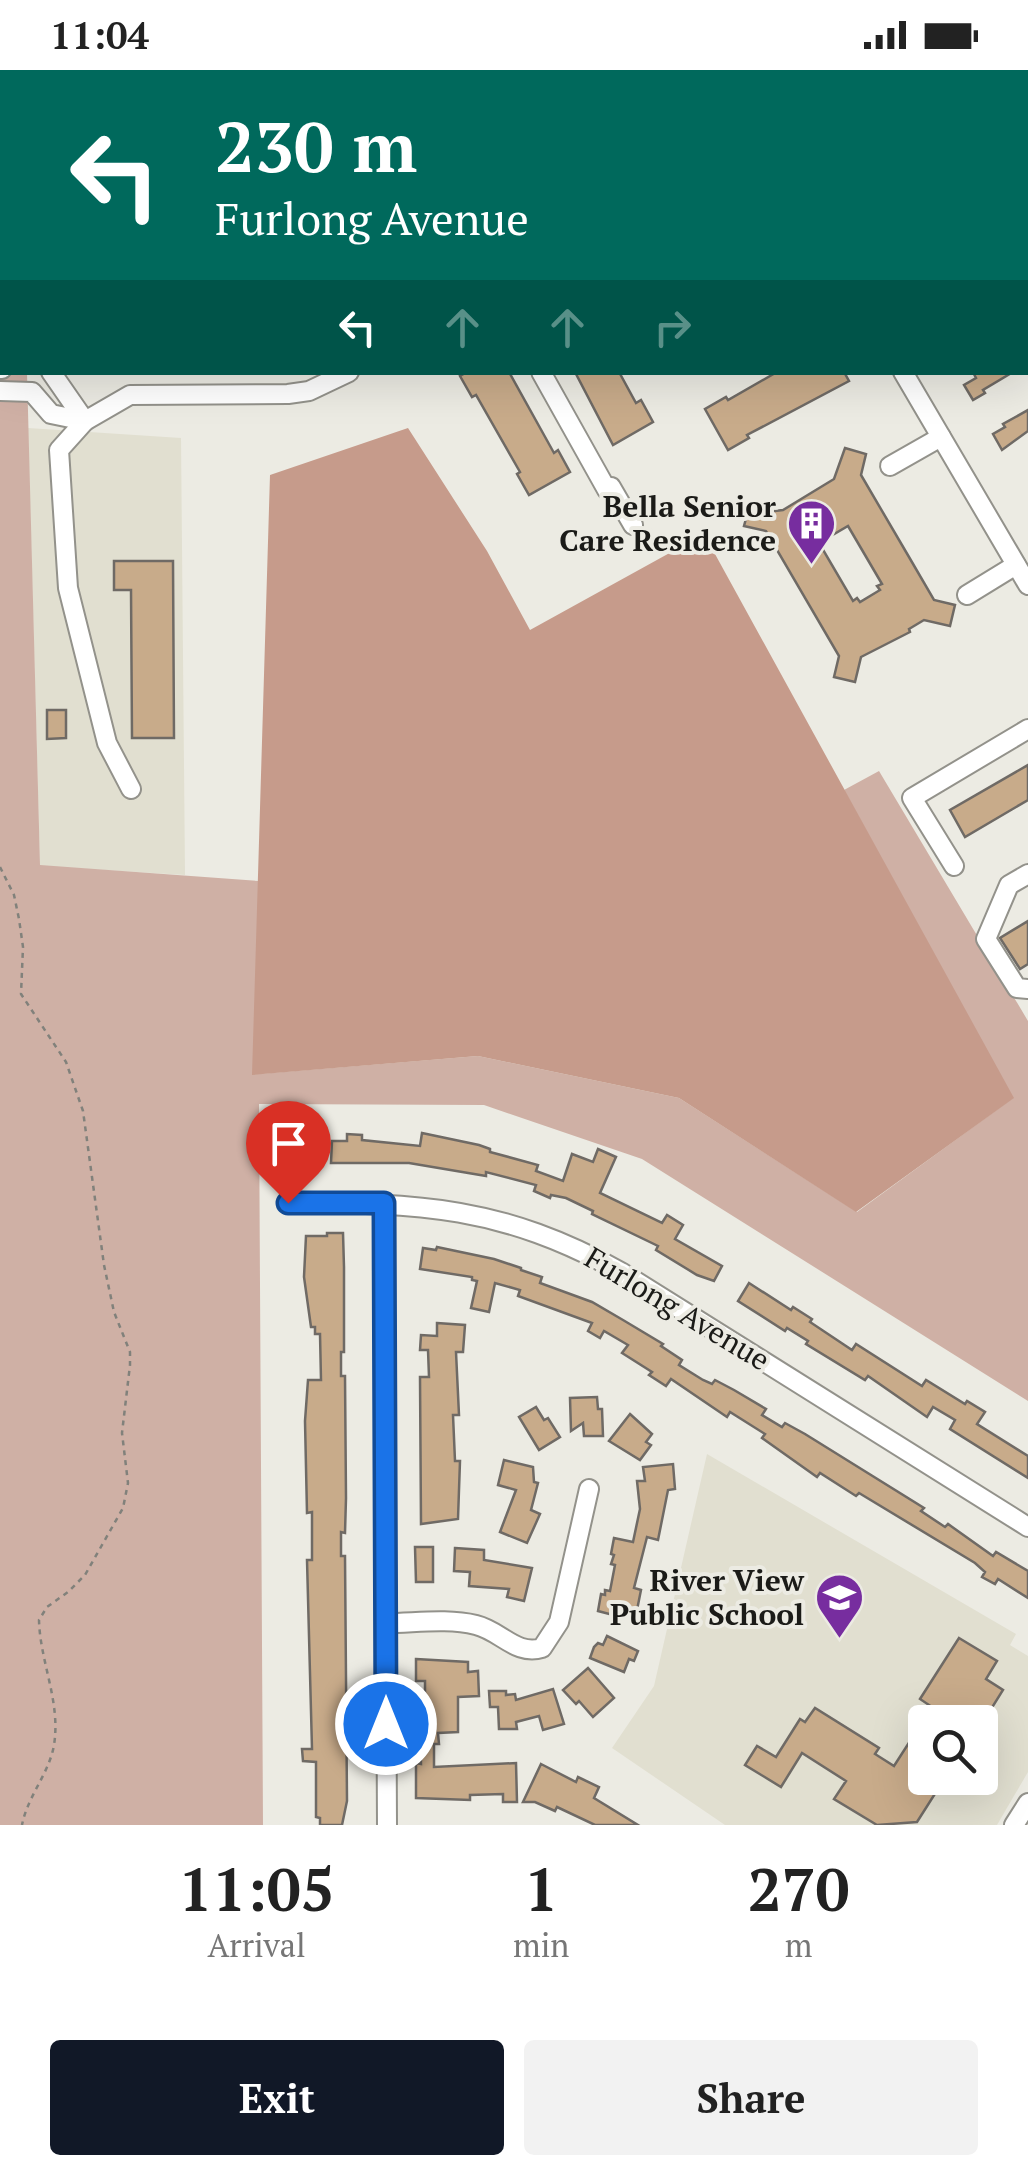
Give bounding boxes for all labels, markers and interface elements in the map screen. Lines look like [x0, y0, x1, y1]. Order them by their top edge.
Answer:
text: 11:04 [50, 10, 149, 60]
text: 230 m [215, 99, 417, 192]
icon: left [50, 110, 180, 240]
text: Furlong Avenue [215, 188, 529, 248]
icon: left [330, 300, 385, 355]
icon: ahead [435, 300, 490, 355]
icon: ahead [540, 300, 595, 355]
icon: right [645, 300, 700, 355]
place label: Bella Senior Care Residence [559, 486, 776, 560]
building icon: Bella Senior Care Residence [785, 498, 837, 566]
pin [246, 1101, 331, 1204]
icon: arrive [261, 1116, 316, 1171]
street label: Furlong Avenue [578, 1237, 777, 1379]
place label: River View Public School [610, 1560, 804, 1634]
school or university icon: River View Public School [813, 1572, 865, 1640]
position arrow [334, 1672, 438, 1776]
map controls [908, 1705, 998, 1795]
button: search [908, 1705, 998, 1795]
text: 11:05 [178, 1849, 335, 1928]
text: 1 [524, 1849, 558, 1928]
text: 270 [748, 1849, 850, 1928]
text: Arrival [208, 1924, 306, 1966]
text: min [513, 1924, 569, 1966]
text: m [785, 1924, 812, 1966]
button: Exit [50, 2040, 504, 2155]
button: Share [524, 2040, 978, 2155]

